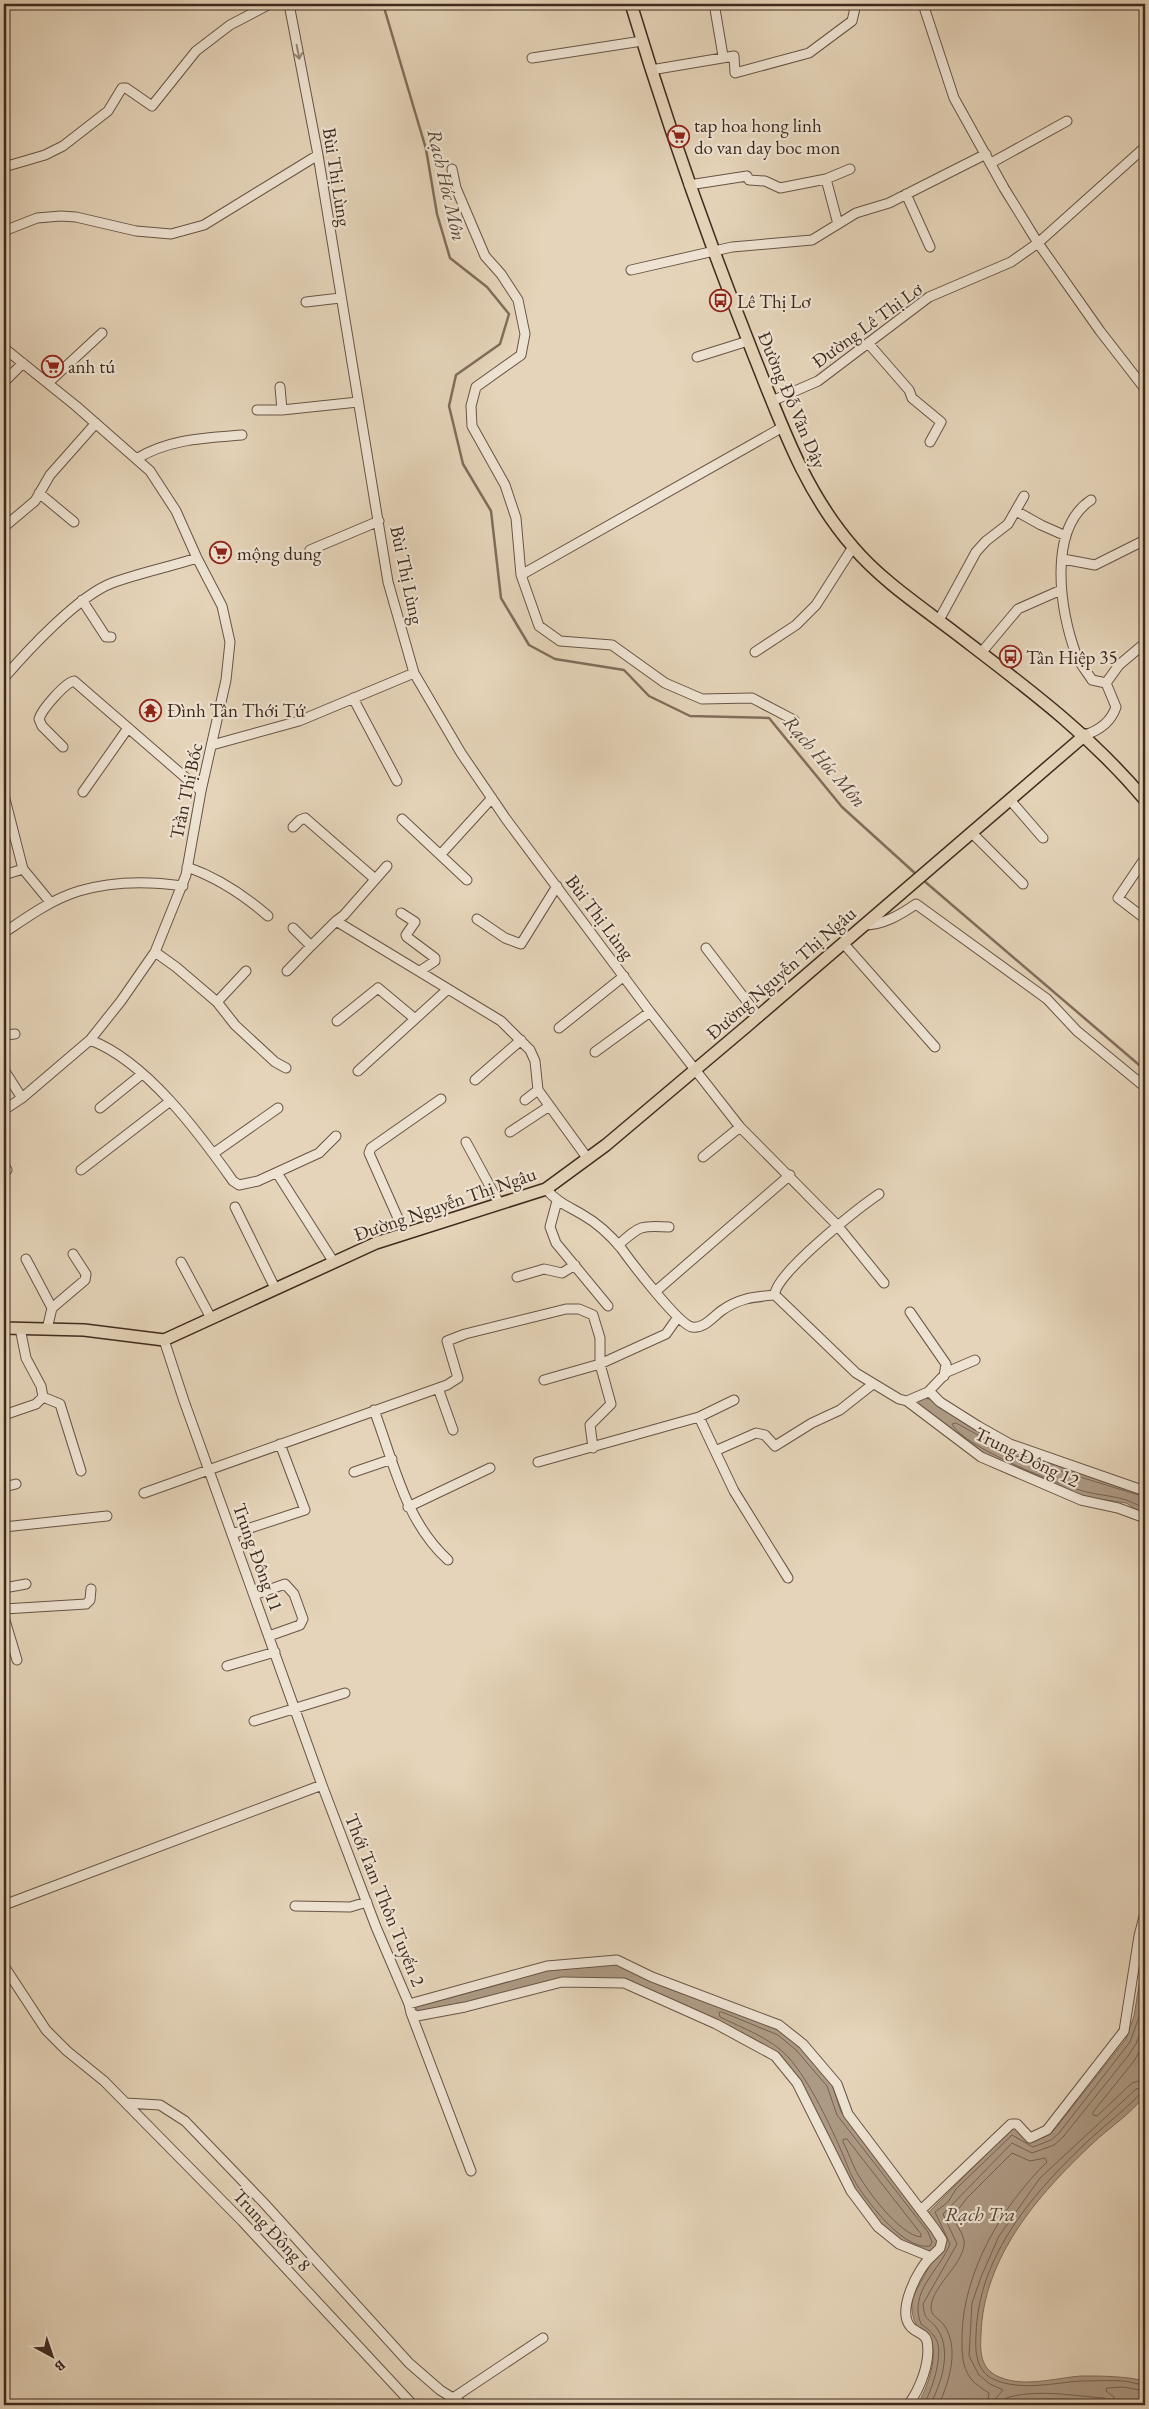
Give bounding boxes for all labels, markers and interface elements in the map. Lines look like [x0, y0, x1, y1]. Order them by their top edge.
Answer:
one-way arrow [294, 43, 303, 59]
place label: tap hoa hong linh do van day boc mon [694, 113, 840, 160]
supermarket icon: tap hoa hong linh do van day boc mon [666, 124, 690, 148]
street label: Bùi Thị Lùng [317, 126, 357, 229]
water label: Rạch Hóc Môn [422, 127, 472, 243]
street label: Đường Lê Thị Lơ [807, 276, 928, 374]
bus stop icon: Lê Thị Lơ [709, 289, 733, 313]
place label: Lê Thị Lơ [737, 289, 811, 314]
street label: Đường Đỗ Văn Dậy [752, 328, 832, 473]
supermarket icon: anh tú [40, 354, 64, 378]
place label: anh tú [68, 354, 115, 379]
street label: Bùi Thị Lùng [384, 523, 430, 627]
supermarket icon: mộng dung [209, 541, 233, 565]
place label: mộng dung [237, 541, 322, 566]
bus stop icon: Tân Hiệp 35 [998, 645, 1022, 669]
place label: Tân Hiệp 35 [1026, 645, 1118, 670]
temple icon: Đình Tân Thới Tứ [139, 698, 163, 722]
place label: Đình Tân Thới Tứ [167, 698, 306, 723]
water label: Rạch Hóc Môn [778, 709, 872, 813]
street label: Trần Thị Bốc [164, 740, 208, 841]
street label: Bùi Thị Lùng [560, 870, 641, 965]
street label: Đường Nguyễn Thị Ngâu [701, 901, 861, 1045]
street label: Đường Nguyễn Thị Ngâu [351, 1161, 539, 1247]
street label: Trung Đông 12 [971, 1421, 1083, 1493]
street label: Trung Đông 11 [227, 1499, 289, 1615]
street label: Thới Tam Thôn Tuyến 2 [339, 1810, 431, 1990]
street label: Trung Đông 8 [227, 2183, 317, 2277]
water label: Rạch Tra [945, 2201, 1015, 2227]
north arrow [28, 2332, 78, 2382]
text: B [51, 2356, 69, 2376]

